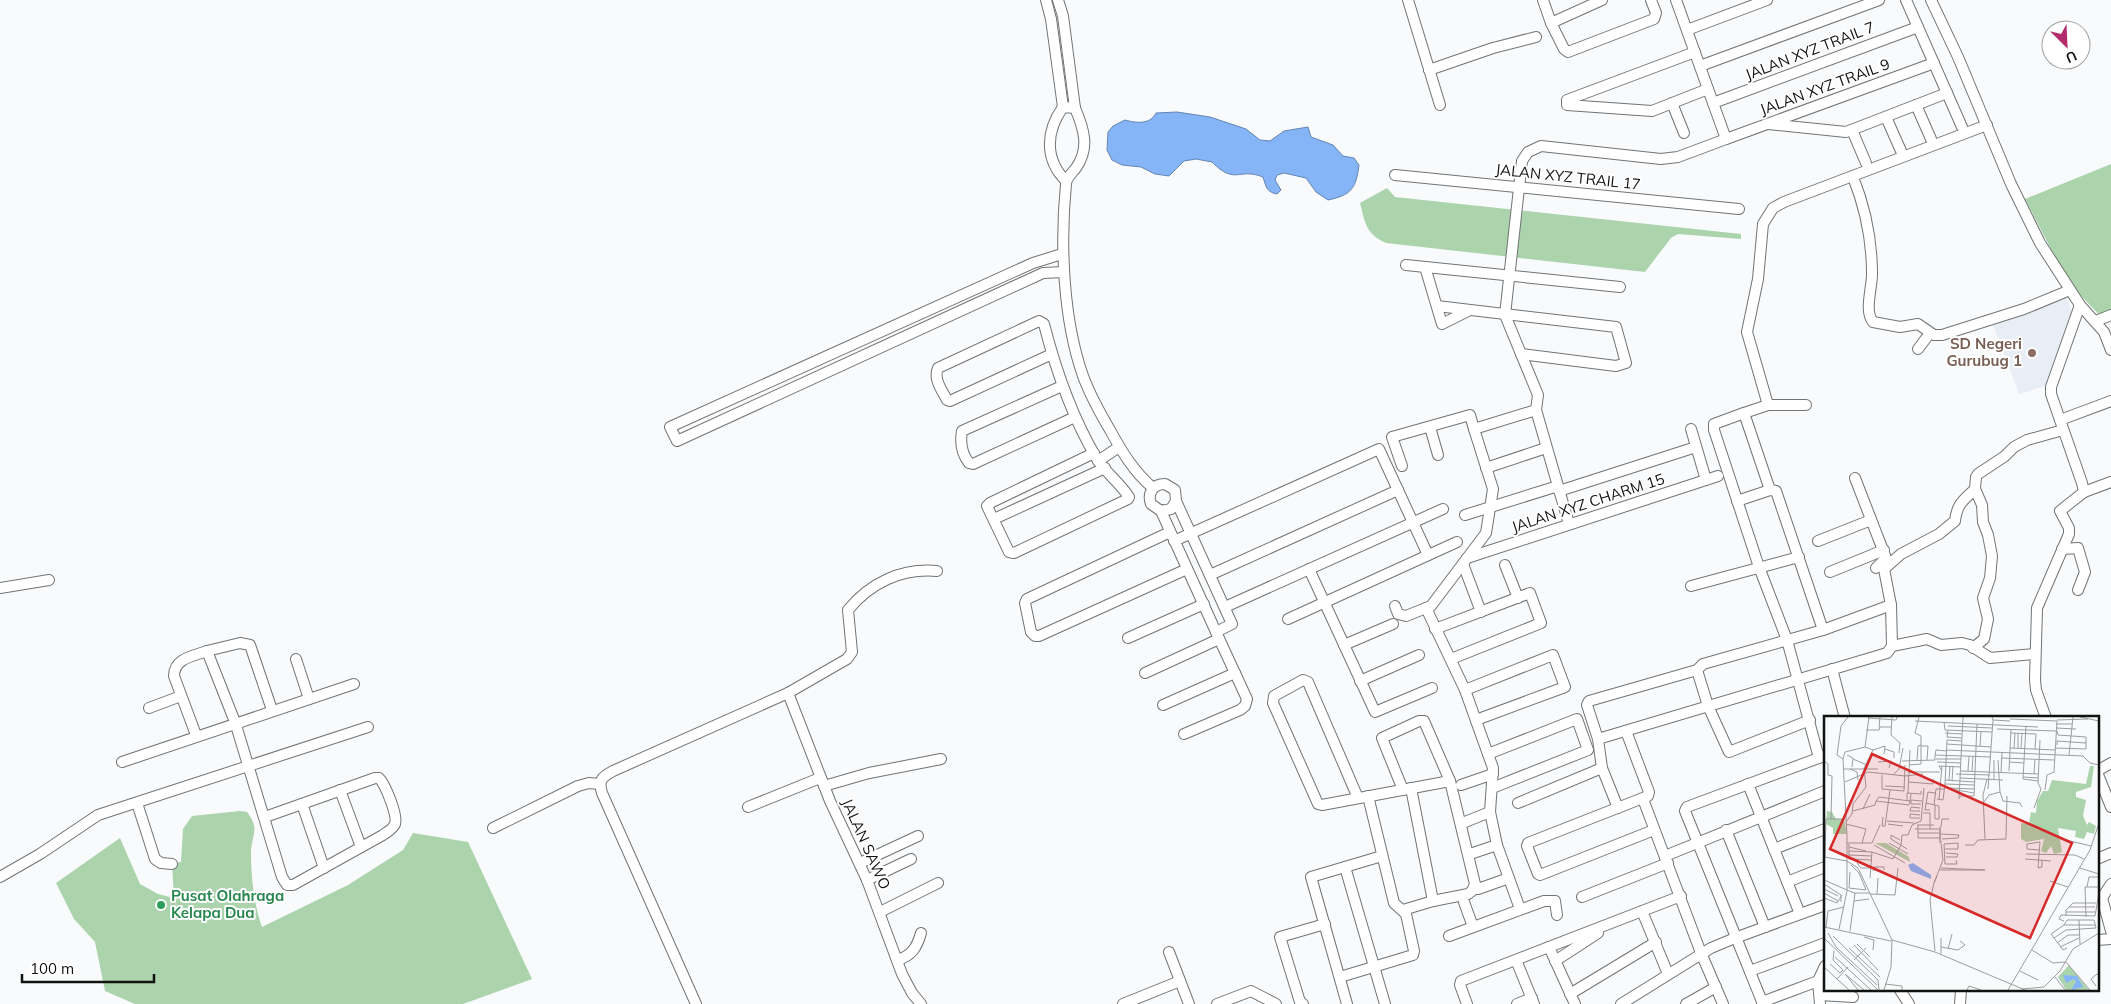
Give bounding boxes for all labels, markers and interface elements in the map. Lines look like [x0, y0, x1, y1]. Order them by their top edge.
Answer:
street label: JALAN XYZ TRAIL 7 [1742, 17, 1877, 84]
north arrow [2041, 20, 2091, 70]
text: U [2063, 47, 2080, 67]
street label: JALAN XYZ TRAIL 9 [1757, 54, 1892, 119]
street label: JALAN XYZ TRAIL 17 [1494, 159, 1642, 194]
place label: SD Negeri Gurubug 1 [1946, 334, 2022, 370]
marker: SD Negeri Gurubug 1 [2026, 347, 2038, 359]
street label: JALAN XYZ CHARM 15 [1509, 469, 1667, 536]
inset map [1824, 716, 2098, 992]
street label: JALAN SAWO [838, 795, 895, 892]
place label: Pusat Olahraga Kelapa Dua [171, 886, 284, 922]
marker: Pusat Olahraga Kelapa Dua [155, 899, 167, 911]
scale bar [22, 952, 155, 984]
text: 100 m [30, 959, 74, 978]

